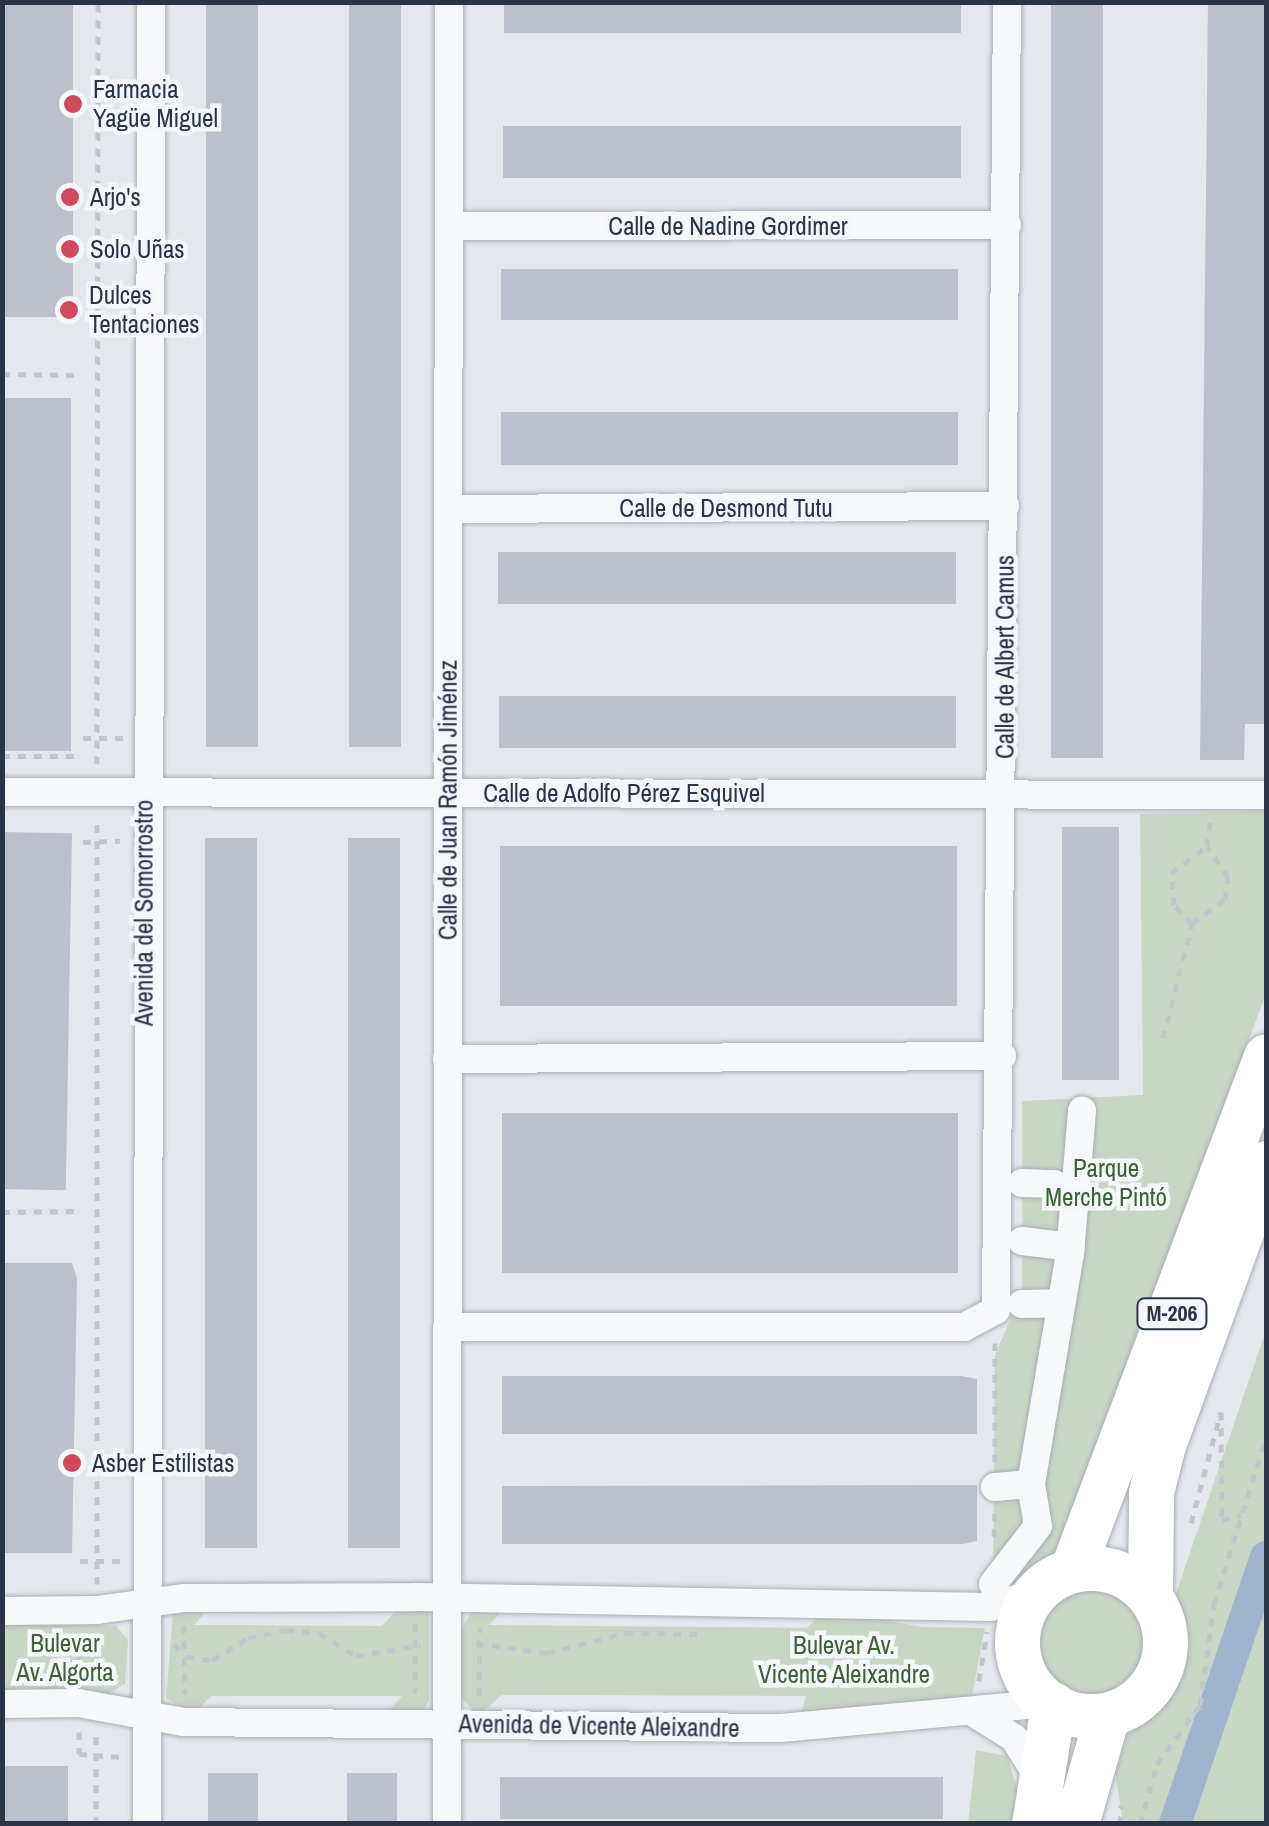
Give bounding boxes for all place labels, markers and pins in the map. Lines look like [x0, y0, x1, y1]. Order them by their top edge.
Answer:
place label: Farmacia Yagüe Miguel [93, 75, 218, 134]
marker: Farmacia Yagüe Miguel [62, 93, 84, 115]
place label: Arjo's [90, 182, 141, 212]
marker: Arjo's [59, 186, 81, 208]
place label: Solo Uñas [90, 234, 185, 264]
marker: Solo Uñas [59, 238, 81, 260]
place label: Dulces Tentaciones [89, 281, 200, 340]
marker: Dulces Tentaciones [58, 299, 80, 321]
place label: Asber Estilistas [92, 1448, 234, 1478]
marker: Asber Estilistas [61, 1452, 83, 1474]

